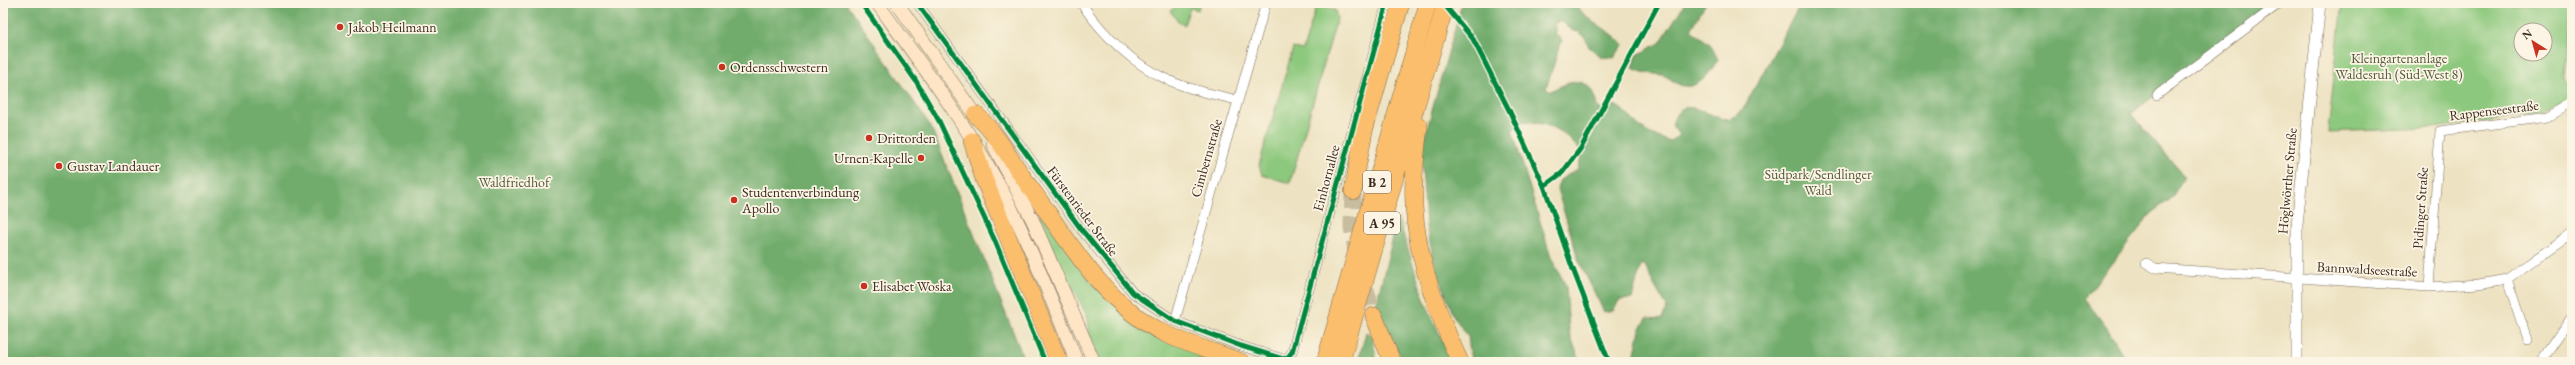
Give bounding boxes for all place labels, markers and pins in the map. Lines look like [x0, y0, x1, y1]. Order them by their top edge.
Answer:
place label: Jakob Heilmann [347, 18, 437, 36]
marker: Jakob Heilmann [335, 22, 345, 32]
place label: Ordensschwestern [730, 58, 829, 76]
marker: Ordensschwestern [717, 62, 727, 72]
place label: Drittorden [877, 129, 937, 147]
marker: Drittorden [864, 133, 874, 143]
place label: Urnen-Kapelle [834, 149, 914, 167]
marker: Urnen-Kapelle [916, 153, 926, 163]
place label: Gustav Landauer [67, 157, 159, 175]
marker: Gustav Landauer [54, 161, 64, 171]
place label: Studentenverbindung Apollo [741, 183, 860, 217]
marker: Studentenverbindung Apollo [729, 195, 739, 205]
place label: Elisabet Woska [872, 277, 952, 295]
marker: Elisabet Woska [859, 281, 869, 291]

